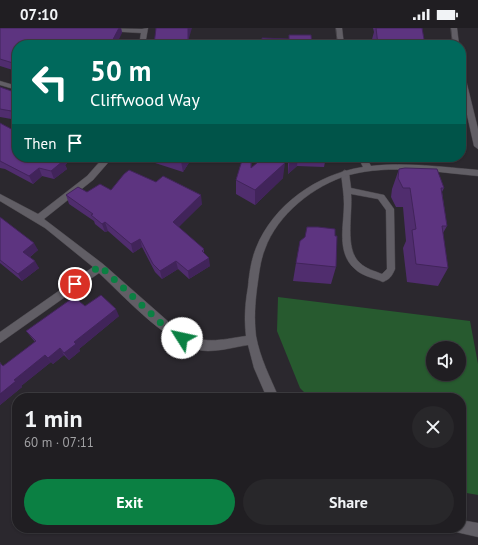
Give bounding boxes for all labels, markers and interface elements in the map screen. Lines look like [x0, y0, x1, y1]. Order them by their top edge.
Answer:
text: 07:10 [20, 5, 58, 24]
text: 50 m [90, 52, 151, 89]
icon: left [24, 56, 76, 108]
text: Cliffwood Way [90, 88, 200, 111]
icon: arrive [64, 132, 86, 154]
text: Then [24, 134, 56, 153]
pin [58, 267, 92, 301]
icon: arrive [64, 273, 86, 295]
position arrow [161, 317, 203, 359]
map controls [426, 341, 466, 381]
button: sound [426, 341, 466, 381]
text: 1 min [24, 403, 83, 434]
button: close [412, 406, 454, 448]
text: 60 m · 07:11 [24, 434, 94, 451]
button: Exit [24, 479, 235, 525]
button: Share [243, 479, 454, 525]

